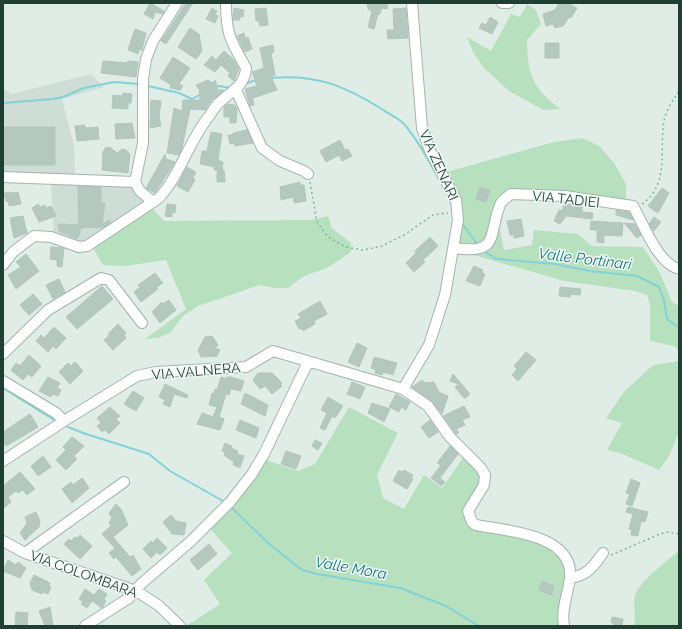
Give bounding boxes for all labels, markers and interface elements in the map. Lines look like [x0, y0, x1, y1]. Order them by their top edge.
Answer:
street label: VIA ZENARI [416, 127, 462, 203]
street label: VIA TADIEI [531, 188, 601, 210]
water label: Valle Portinari [537, 244, 633, 274]
street label: VIA VALNERA [151, 359, 242, 383]
street label: VIA COLOMBARA [28, 547, 140, 601]
water label: Valle Mora [314, 553, 388, 583]

